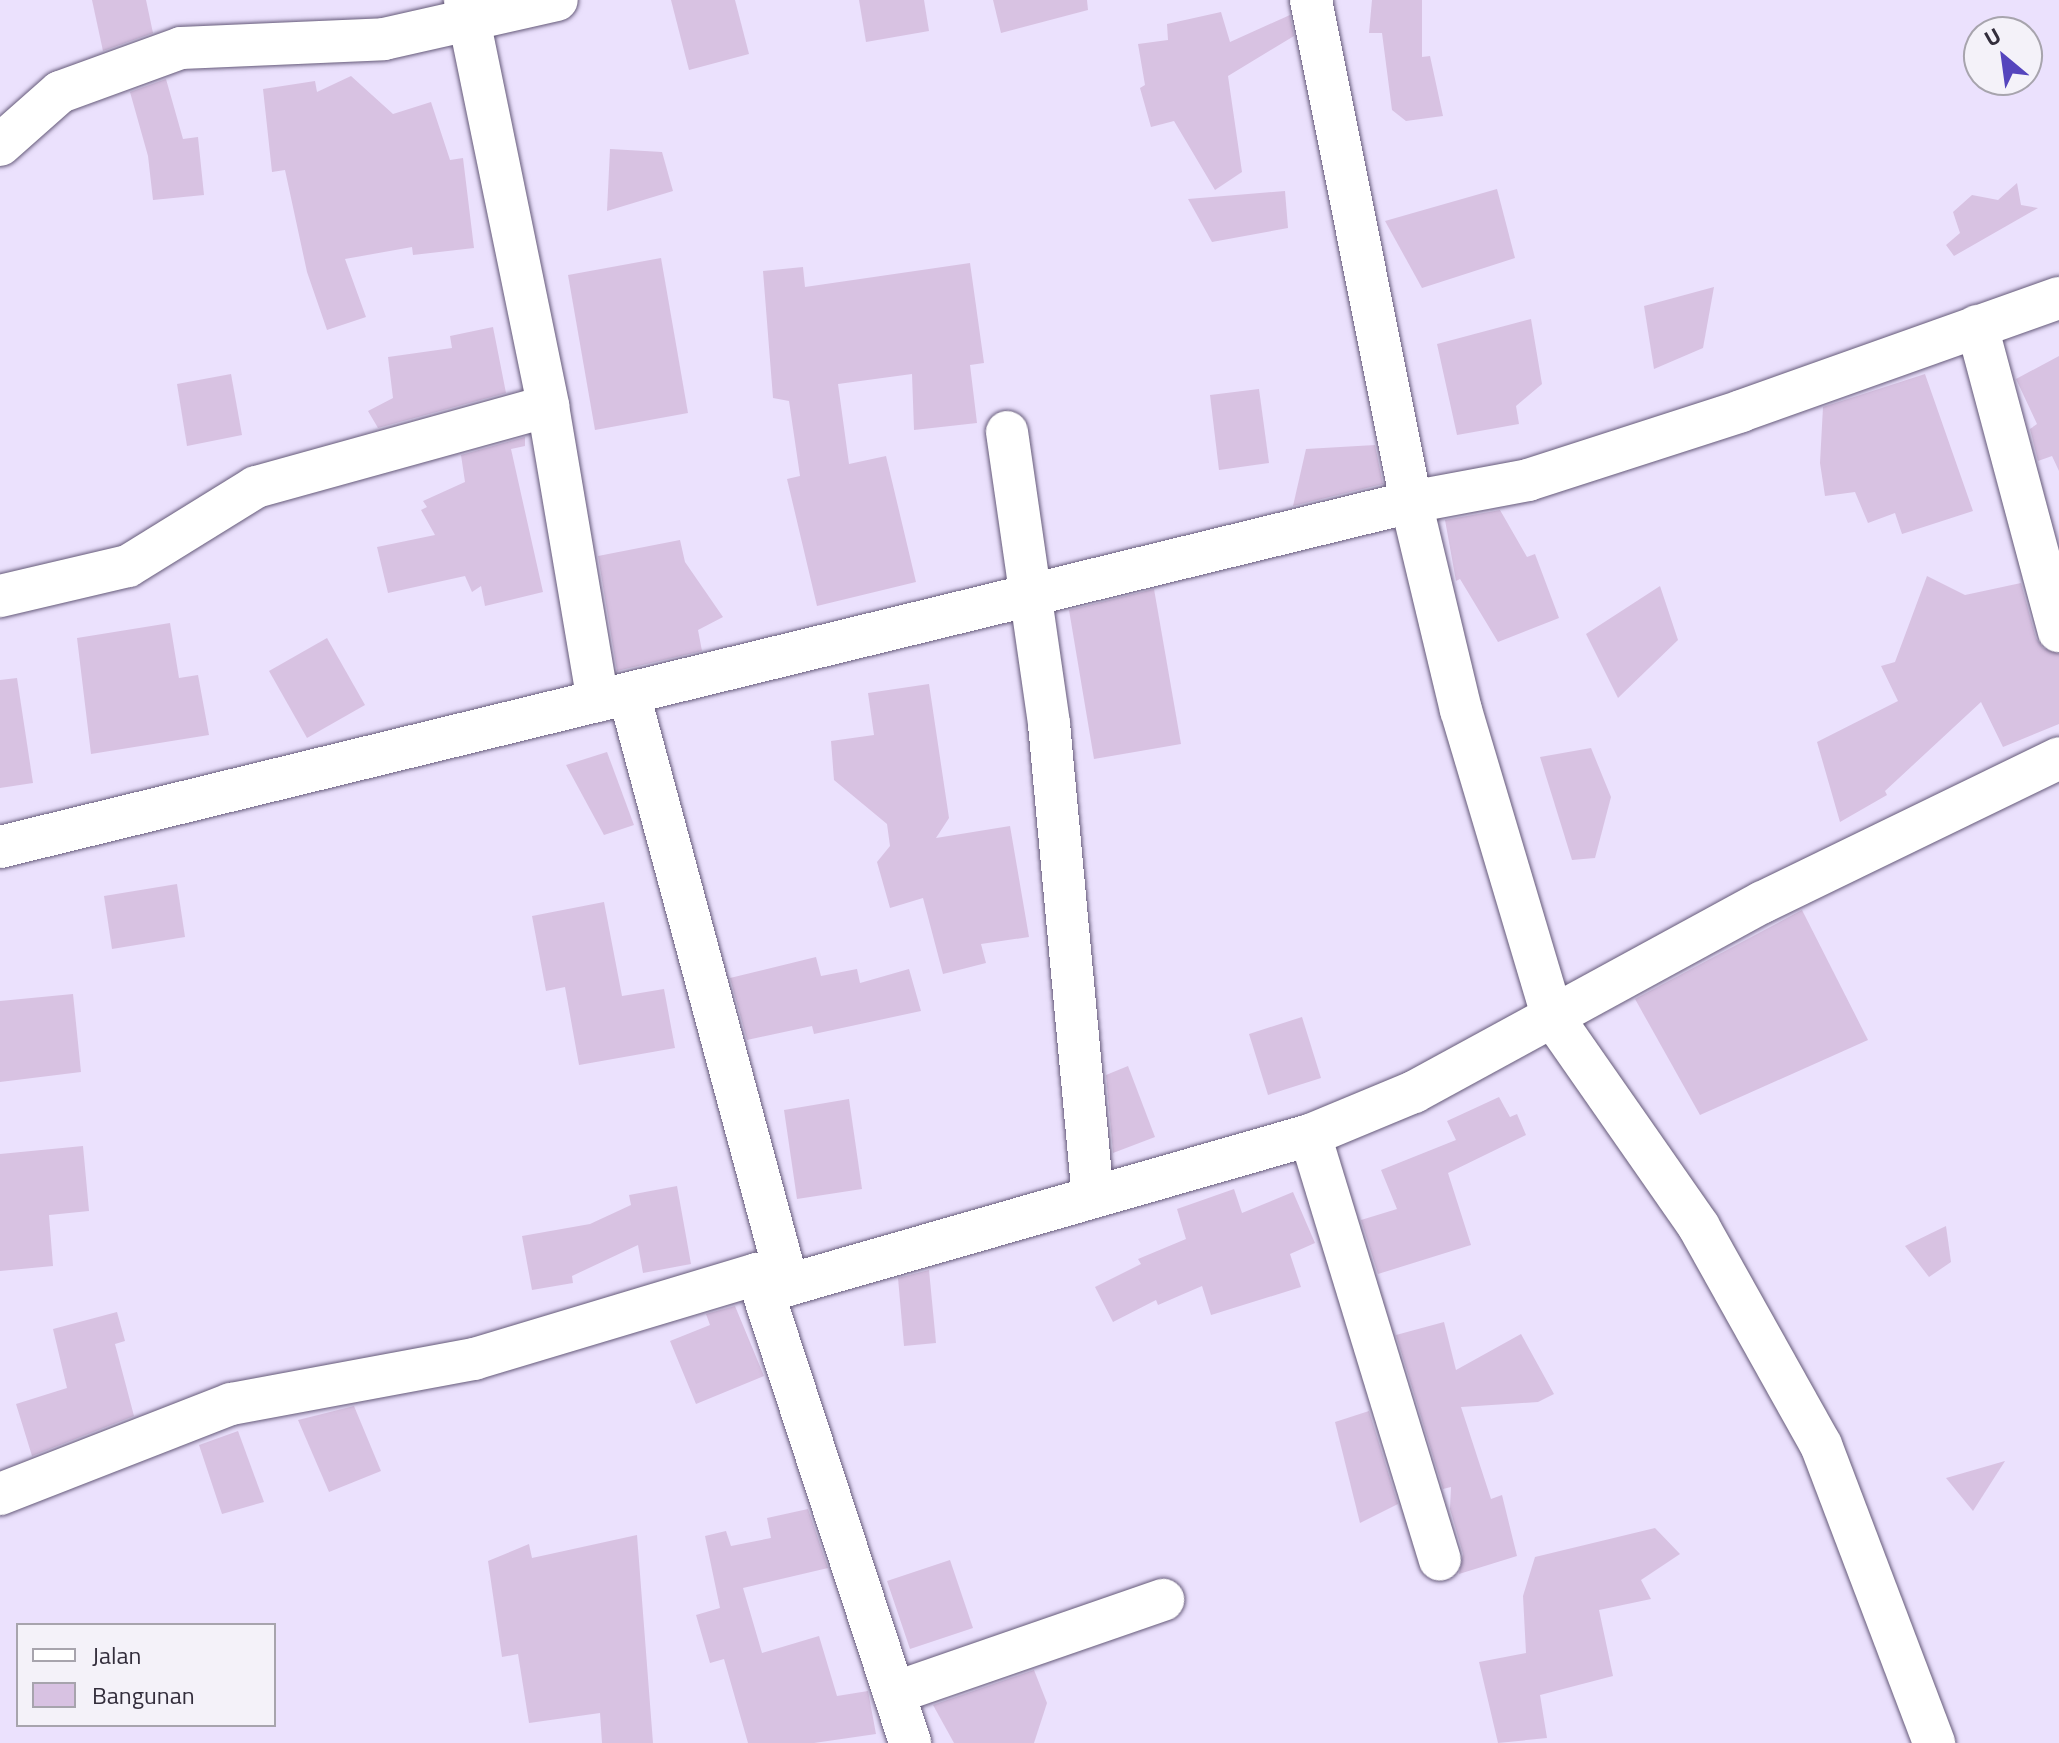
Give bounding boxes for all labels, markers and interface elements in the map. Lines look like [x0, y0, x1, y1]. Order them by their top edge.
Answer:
north arrow [1963, 16, 2043, 96]
text: U [1978, 18, 2007, 55]
legend [16, 1623, 276, 1727]
text: Jalan [92, 1637, 141, 1673]
text: Bangunan [92, 1677, 195, 1713]

